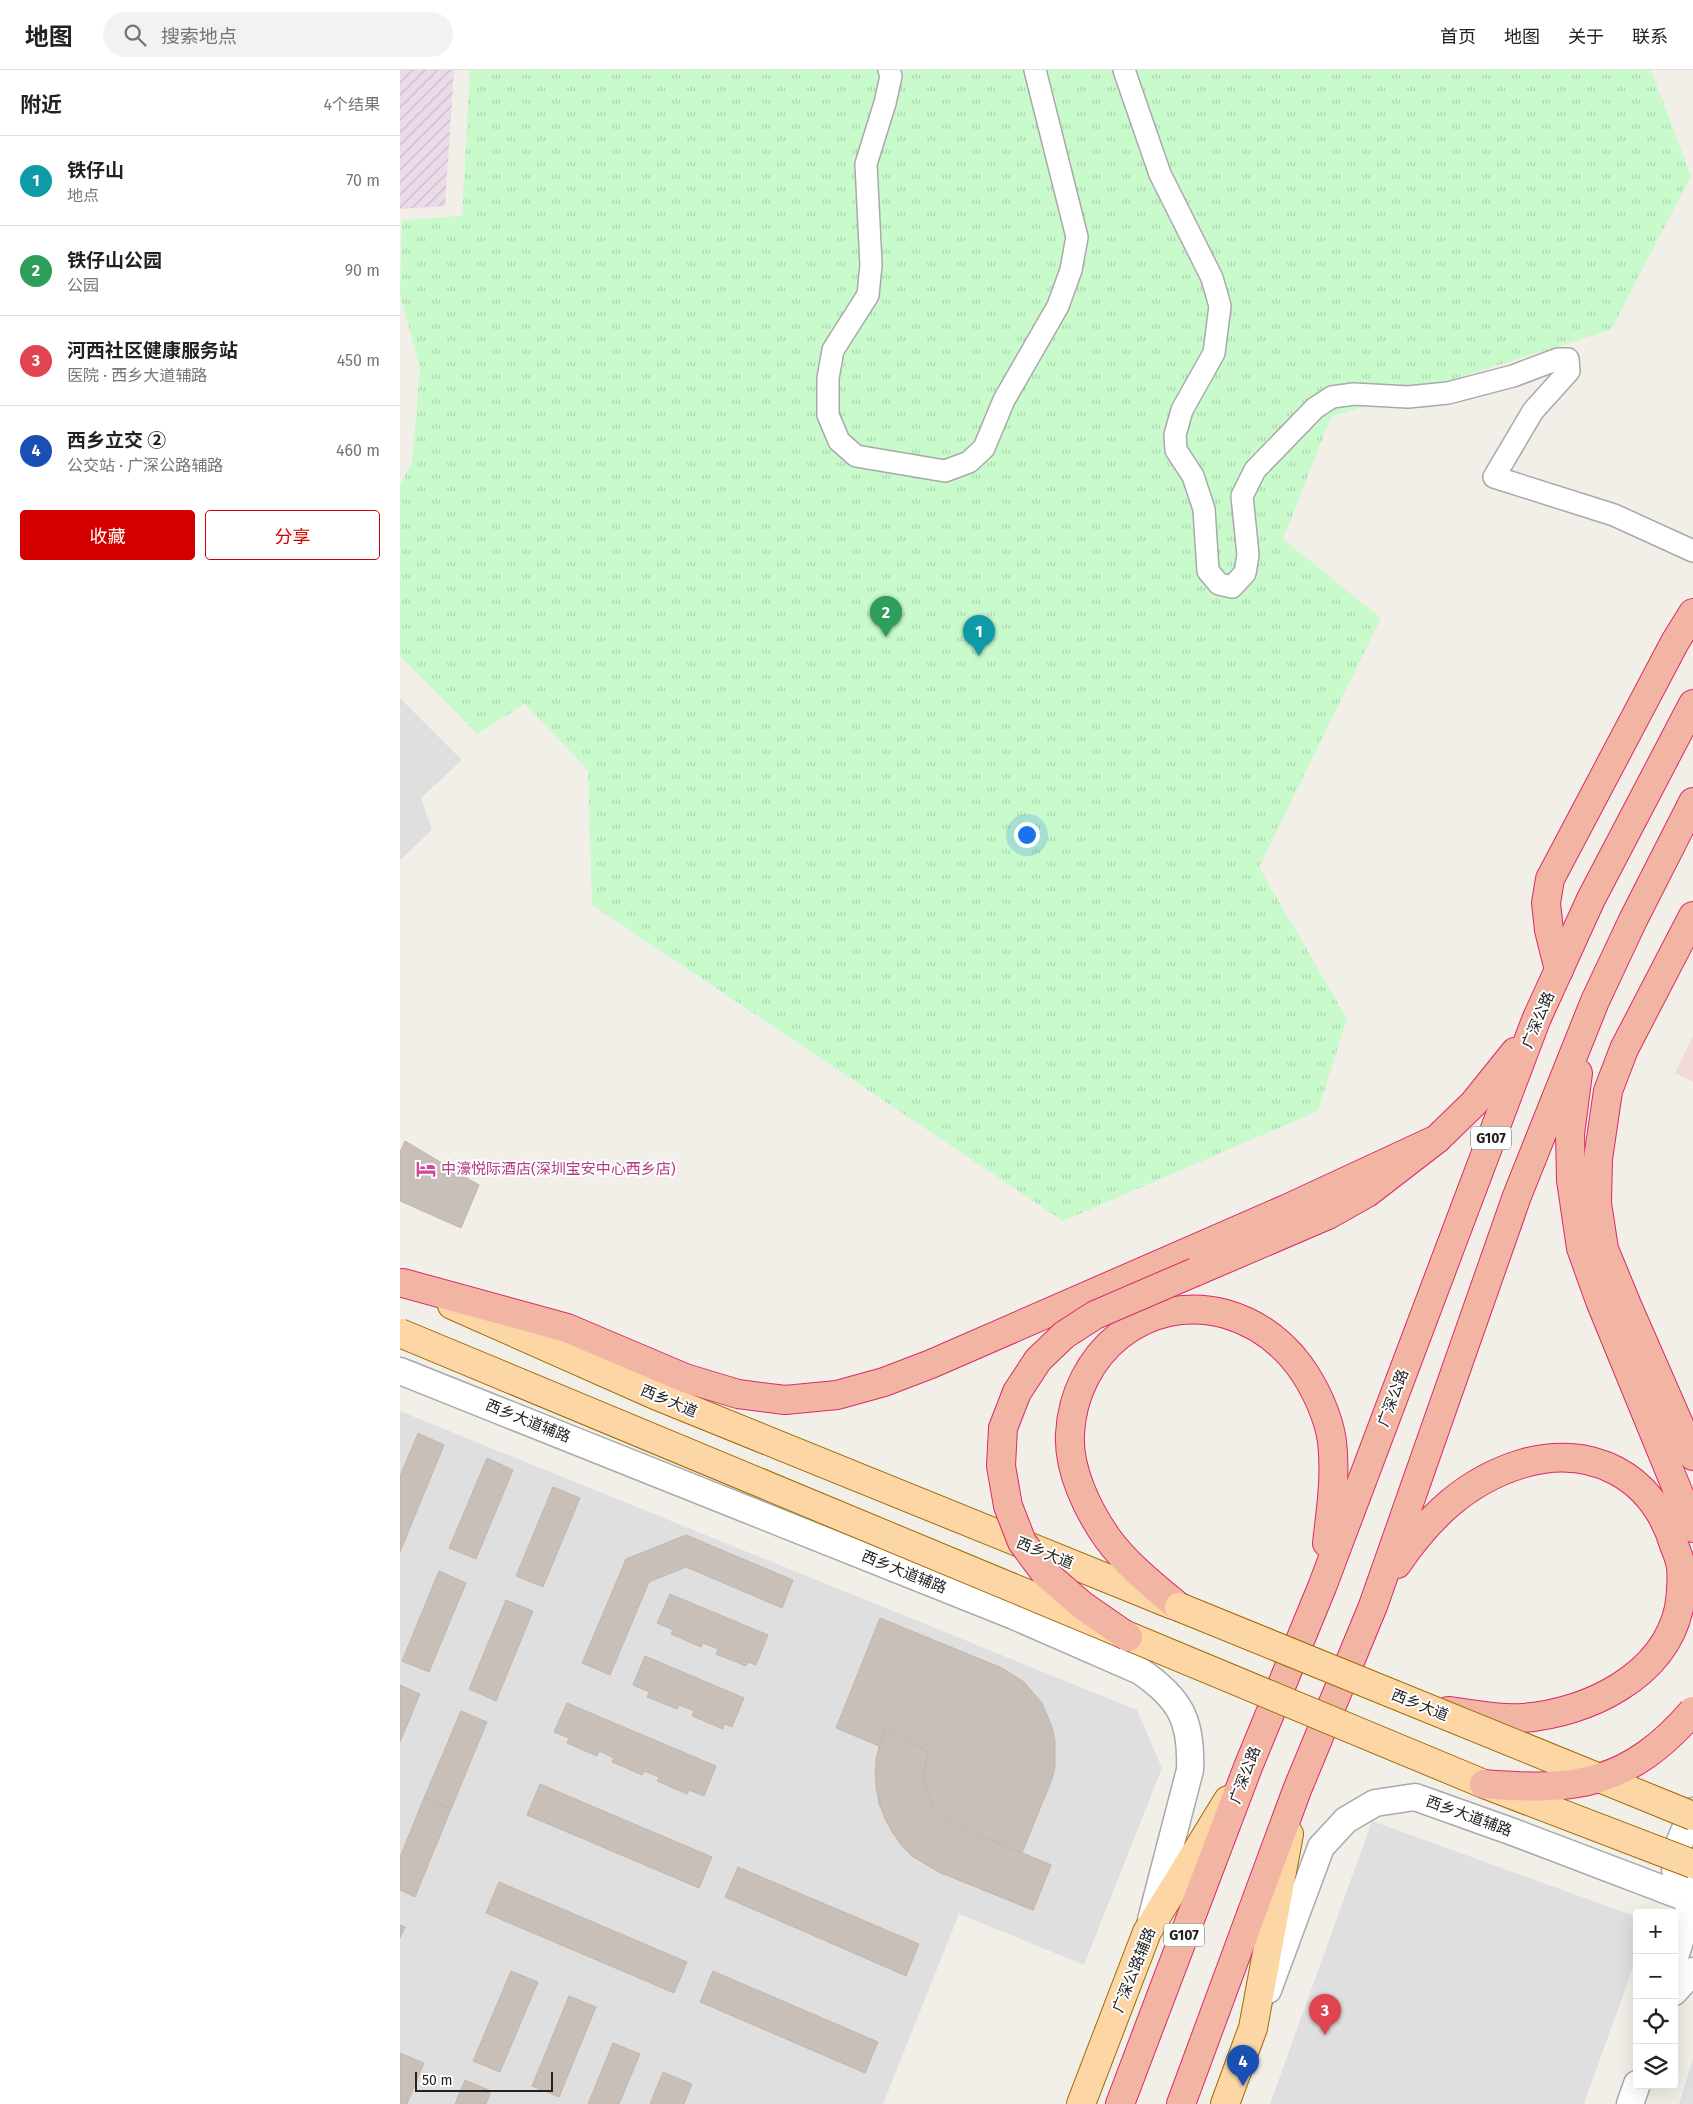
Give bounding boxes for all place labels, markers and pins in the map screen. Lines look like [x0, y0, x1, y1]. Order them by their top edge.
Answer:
pin: 2 [870, 596, 902, 637]
pin: 1 [963, 615, 995, 656]
hotel icon: 中濠悦际酒店(深圳宝安中心西乡店) [415, 1158, 437, 1180]
place label: 中濠悦际酒店(深圳宝安中心西乡店) [441, 1160, 676, 1178]
pin: 3 [1309, 1994, 1341, 2035]
pin: 4 [1227, 2045, 1259, 2086]

